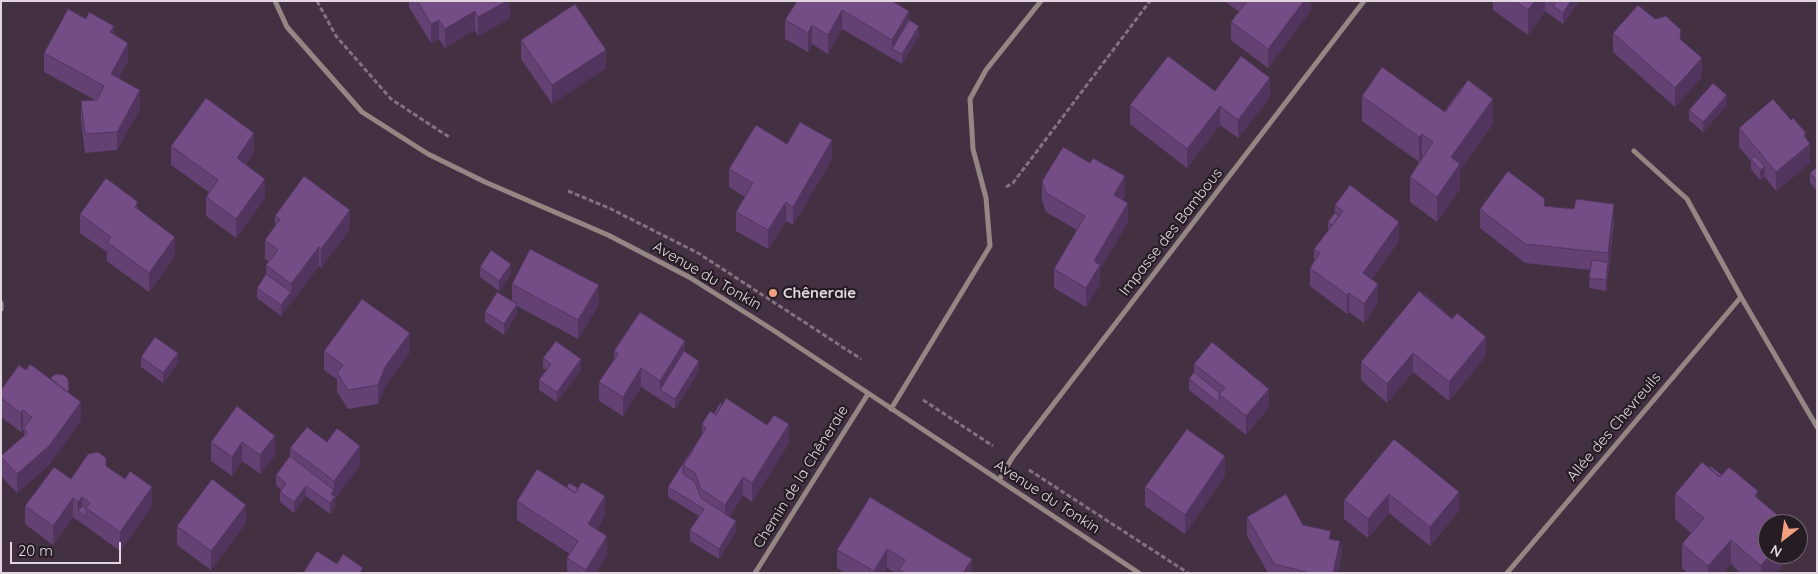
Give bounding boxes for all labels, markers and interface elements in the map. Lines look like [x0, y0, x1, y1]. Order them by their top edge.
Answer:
street label: Impasse des Bambous [1116, 165, 1226, 299]
street label: Avenue du Tonkin [650, 238, 764, 314]
place label: Chêneraie [783, 284, 856, 302]
marker: Chêneraie [767, 287, 779, 299]
street label: Allée des Chevreuils [1563, 369, 1665, 485]
street label: Chemin de la Chêneraie [750, 402, 852, 552]
street label: Avenue du Tonkin [991, 456, 1103, 538]
north arrow [1758, 514, 1808, 564]
scale bar [12, 532, 124, 564]
text: 20 m [18, 541, 53, 560]
text: N [1767, 541, 1785, 561]

